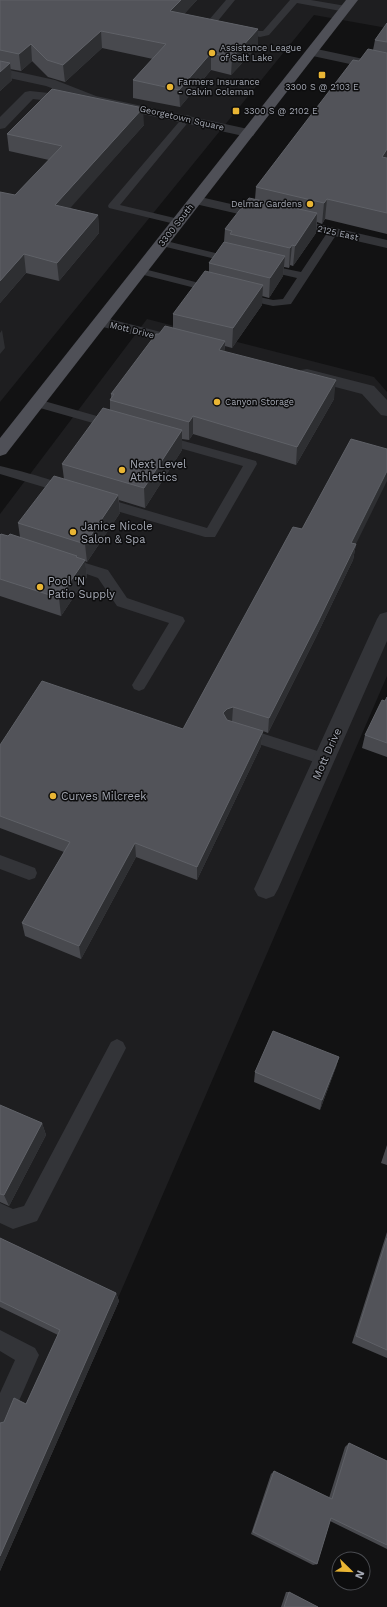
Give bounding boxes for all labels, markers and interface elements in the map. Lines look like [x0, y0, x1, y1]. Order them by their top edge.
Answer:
place label: Assistance League of Salt Lake [220, 43, 301, 63]
marker: Assistance League of Salt Lake [207, 48, 217, 58]
marker: 3300 S @ 2103 E [317, 70, 327, 80]
place label: Farmers Insurance - Calvin Coleman [178, 77, 260, 97]
marker: Farmers Insurance - Calvin Coleman [165, 82, 175, 92]
place label: 3300 S @ 2103 E [285, 82, 359, 92]
street label: Georgetown Square [139, 103, 225, 133]
marker: 3300 S @ 2102 E [231, 106, 241, 116]
place label: 3300 S @ 2102 E [244, 106, 318, 116]
place label: Delmar Gardens [231, 199, 302, 209]
marker: Delmar Gardens [305, 199, 315, 209]
street label: 3300 South [156, 202, 196, 248]
street label: 2125 East [317, 223, 360, 243]
street label: Mott Drive [109, 320, 155, 340]
marker: Canyon Storage [212, 397, 222, 407]
place label: Canyon Storage [225, 397, 294, 407]
place label: Next Level Athletics [130, 458, 187, 484]
marker: Next Level Athletics [117, 465, 127, 475]
place label: Janice Nicole Salon & Spa [81, 520, 153, 546]
marker: Janice Nicole Salon & Spa [68, 527, 78, 537]
place label: Pool 'N Patio Supply [48, 575, 115, 601]
marker: Pool 'N Patio Supply [35, 582, 45, 592]
street label: Mott Drive [310, 726, 344, 782]
place label: Curves Milcreek [61, 790, 147, 803]
marker: Curves Milcreek [48, 791, 58, 801]
north arrow [331, 1551, 371, 1591]
text: N [352, 1568, 367, 1581]

